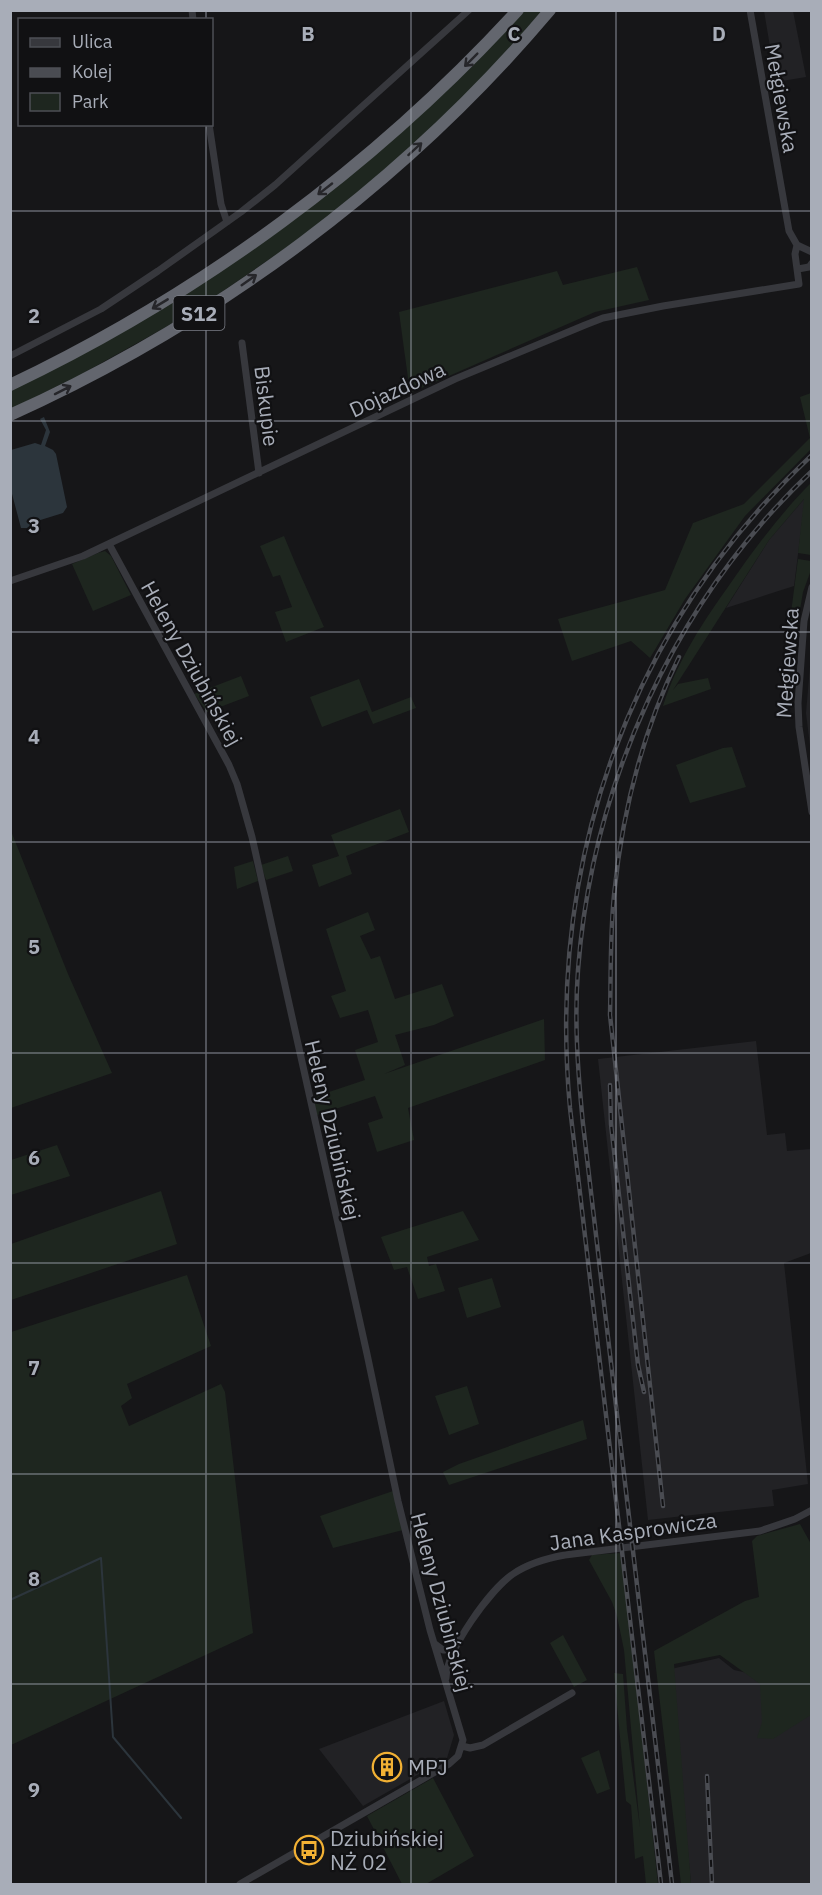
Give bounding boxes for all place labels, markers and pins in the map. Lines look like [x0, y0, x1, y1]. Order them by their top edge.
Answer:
building icon: MPJ [371, 1751, 403, 1783]
place label: MPJ [408, 1753, 448, 1781]
place label: Dziubińskiej NŻ 02 [330, 1824, 444, 1876]
bus stop icon: Dziubińskiej NŻ 02 [293, 1834, 325, 1866]

